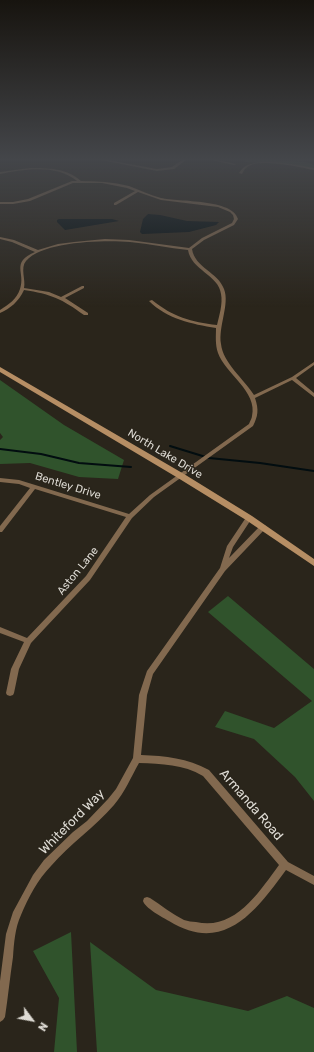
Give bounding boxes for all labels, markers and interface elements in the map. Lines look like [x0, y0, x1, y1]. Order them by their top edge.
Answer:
street label: North Lake Drive [125, 426, 205, 482]
street label: Bentley Drive [33, 470, 103, 502]
street label: Aston Lane [55, 544, 101, 598]
street label: Armanda Road [216, 766, 286, 844]
street label: Whiteford Way [36, 786, 108, 858]
north arrow [12, 1000, 52, 1040]
text: N [35, 1020, 50, 1033]

